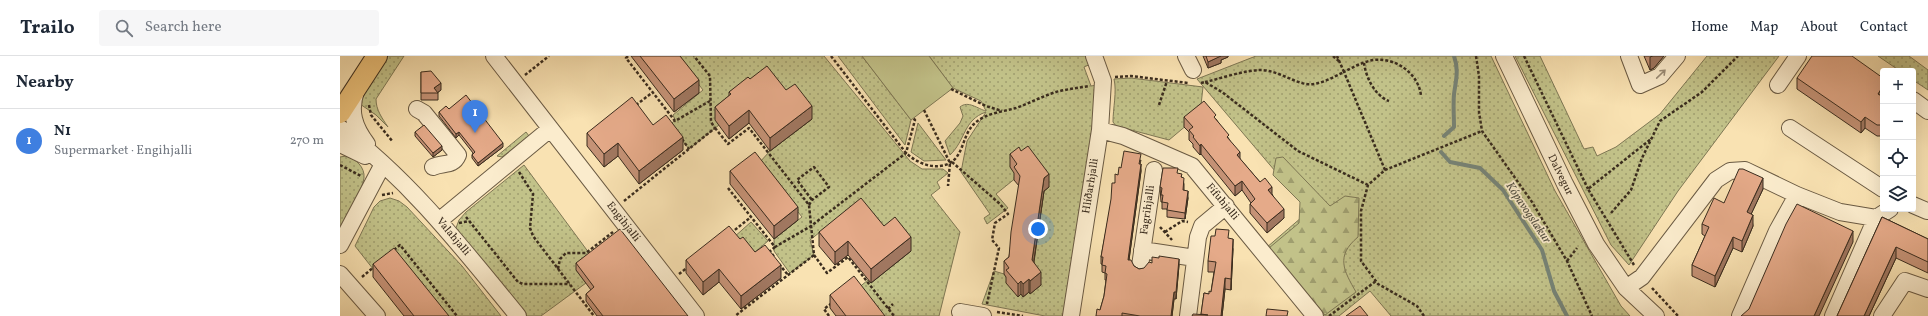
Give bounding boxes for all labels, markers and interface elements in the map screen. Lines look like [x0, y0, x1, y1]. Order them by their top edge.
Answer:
search box [99, 10, 379, 46]
text: Trailo [20, 15, 75, 41]
icon: search [113, 17, 135, 39]
text: Search here [145, 17, 222, 38]
text: Home [1691, 18, 1728, 37]
text: Map [1750, 18, 1778, 37]
text: About [1800, 18, 1838, 37]
text: Contact [1860, 18, 1908, 37]
map controls [1880, 68, 1916, 212]
button: + [1880, 68, 1916, 104]
one-way arrow [1656, 69, 1666, 79]
text: Nearby [16, 71, 74, 94]
pin: 1 [462, 100, 488, 133]
button: − [1880, 104, 1916, 140]
text: N1 [54, 121, 71, 142]
text: 1 [26, 132, 32, 150]
text: 270 m [290, 132, 324, 150]
button: locate [1880, 140, 1916, 176]
text: Supermarket · Engihjalli [54, 142, 192, 160]
street label: Dalvegur [1544, 152, 1577, 198]
street label: Hlíðarhjalli [1079, 157, 1103, 215]
button: layers [1880, 176, 1916, 212]
water label: Kópavogslækur [1502, 179, 1555, 247]
street label: Fífuhjalli [1202, 180, 1242, 224]
street label: Fagrihjalli [1137, 184, 1159, 236]
street label: Engihjalli [603, 199, 643, 245]
street label: Valahjalli [433, 215, 473, 259]
your location [1028, 219, 1048, 239]

